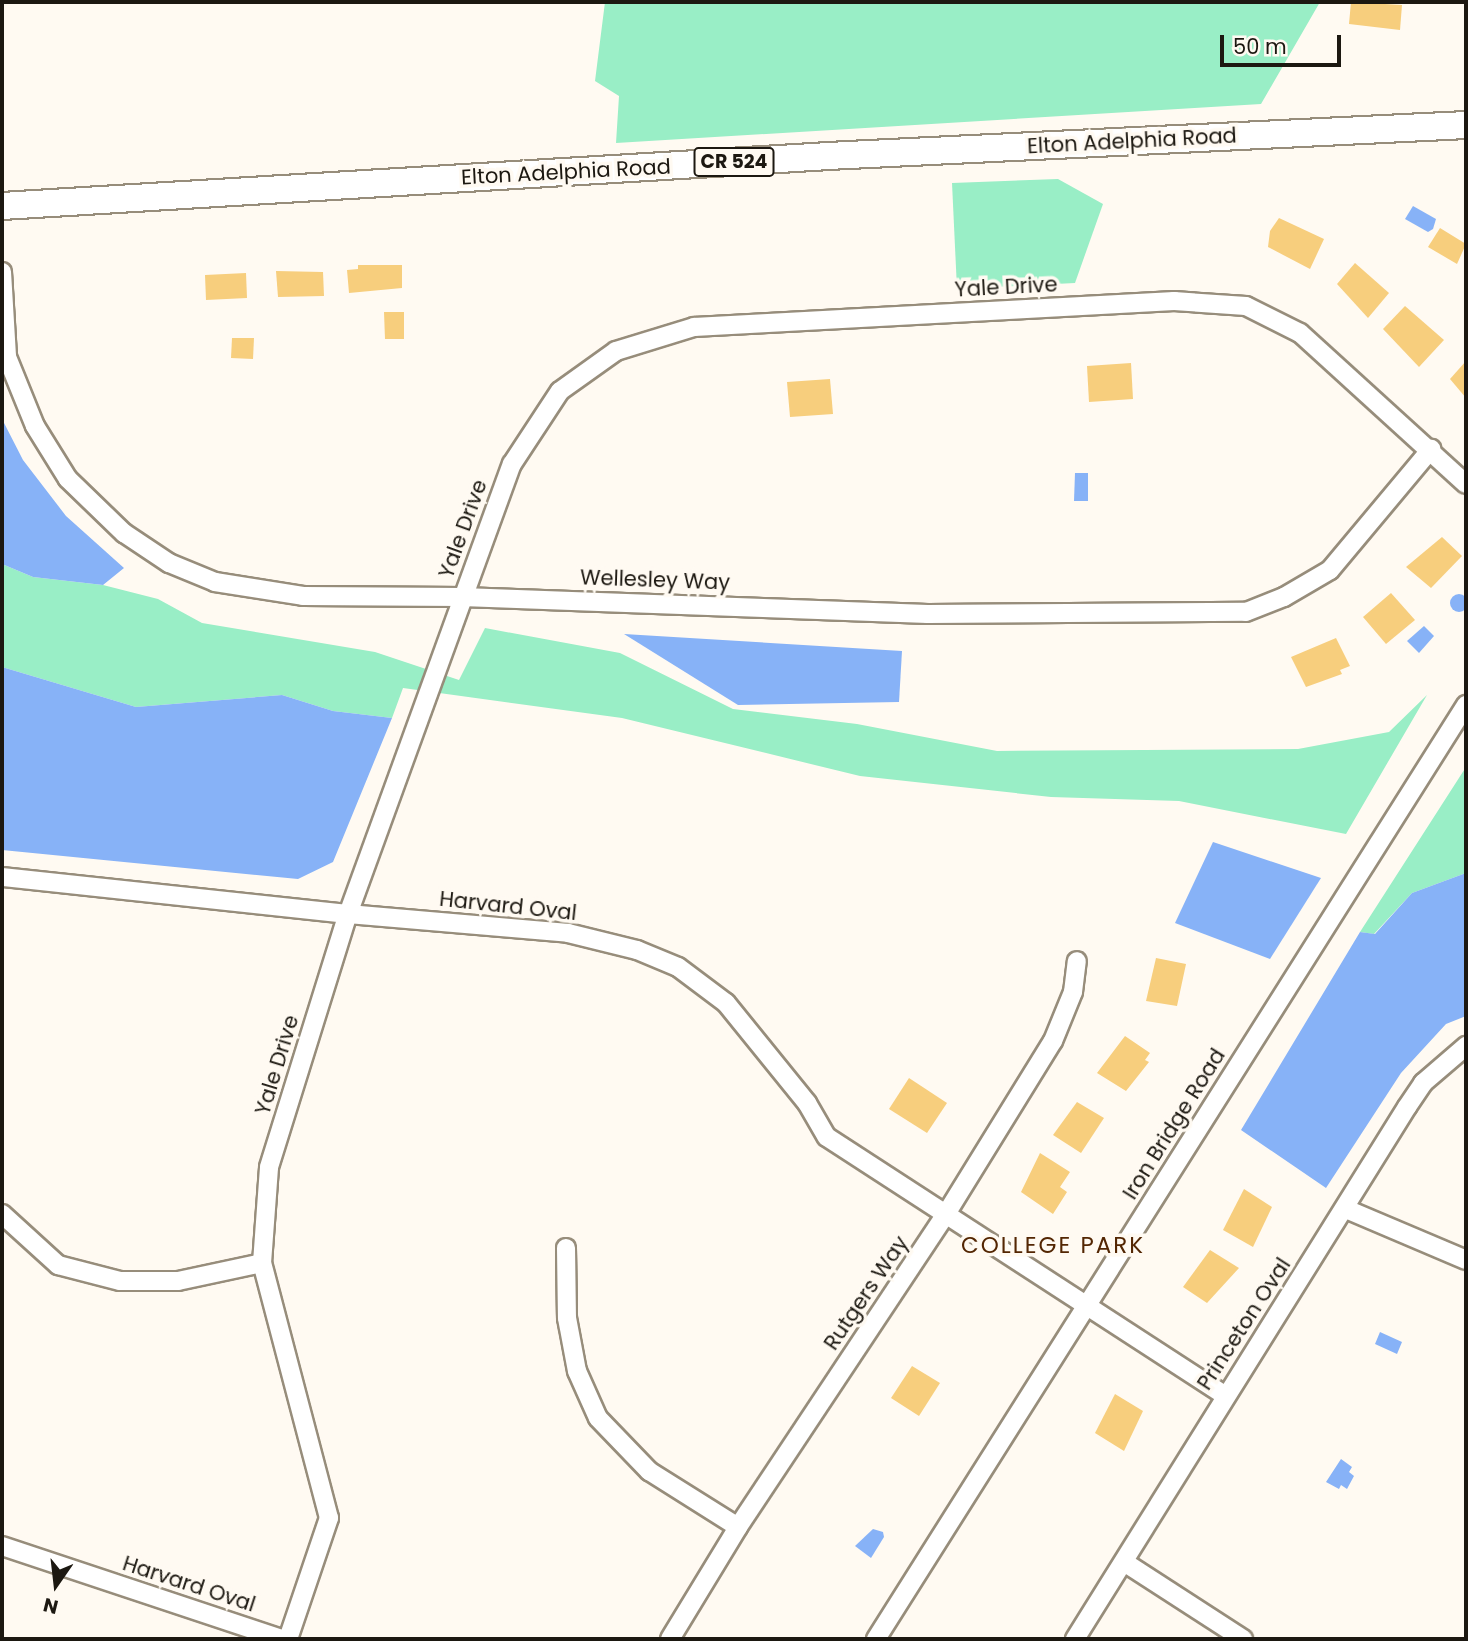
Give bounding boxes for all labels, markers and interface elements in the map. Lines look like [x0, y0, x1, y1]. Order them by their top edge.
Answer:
scale bar [1223, 21, 1344, 65]
text: 50 m [1233, 32, 1287, 61]
street label: Elton Adelphia Road [1027, 123, 1237, 159]
road number: CR 524 [692, 146, 776, 178]
street label: Elton Adelphia Road [461, 154, 671, 190]
street label: Yale Drive [954, 272, 1058, 302]
street label: Yale Drive [434, 476, 492, 582]
street label: Wellesley Way [580, 565, 730, 595]
street label: Harvard Oval [438, 886, 578, 926]
street label: Yale Drive [250, 1012, 304, 1118]
street label: Iron Bridge Road [1117, 1044, 1231, 1204]
street label: Rutgers Way [819, 1231, 913, 1355]
district label: COLLEGE PARK [963, 1231, 1143, 1259]
street label: Princeton Oval [1192, 1253, 1296, 1395]
north arrow [21, 1550, 91, 1620]
street label: Harvard Oval [120, 1551, 258, 1617]
text: N [41, 1591, 61, 1621]

